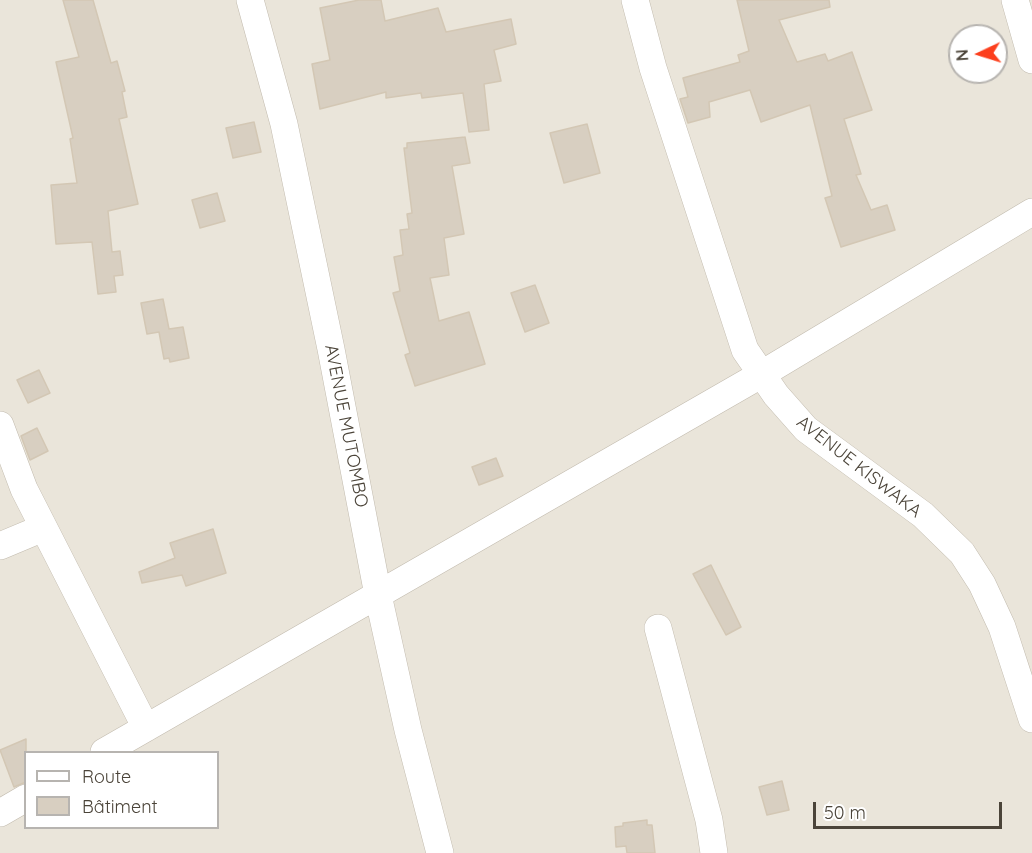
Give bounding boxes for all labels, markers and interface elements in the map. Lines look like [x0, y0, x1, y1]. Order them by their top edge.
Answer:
north arrow [948, 24, 1008, 84]
text: N [952, 49, 972, 62]
street label: AVENUE MUTOMBO [320, 343, 372, 509]
street label: AVENUE KISWAKA [792, 412, 926, 522]
legend [24, 751, 219, 829]
text: Route [82, 765, 131, 788]
scale bar [816, 790, 1005, 828]
text: Bâtiment [82, 795, 158, 818]
text: 50 m [824, 801, 866, 824]

